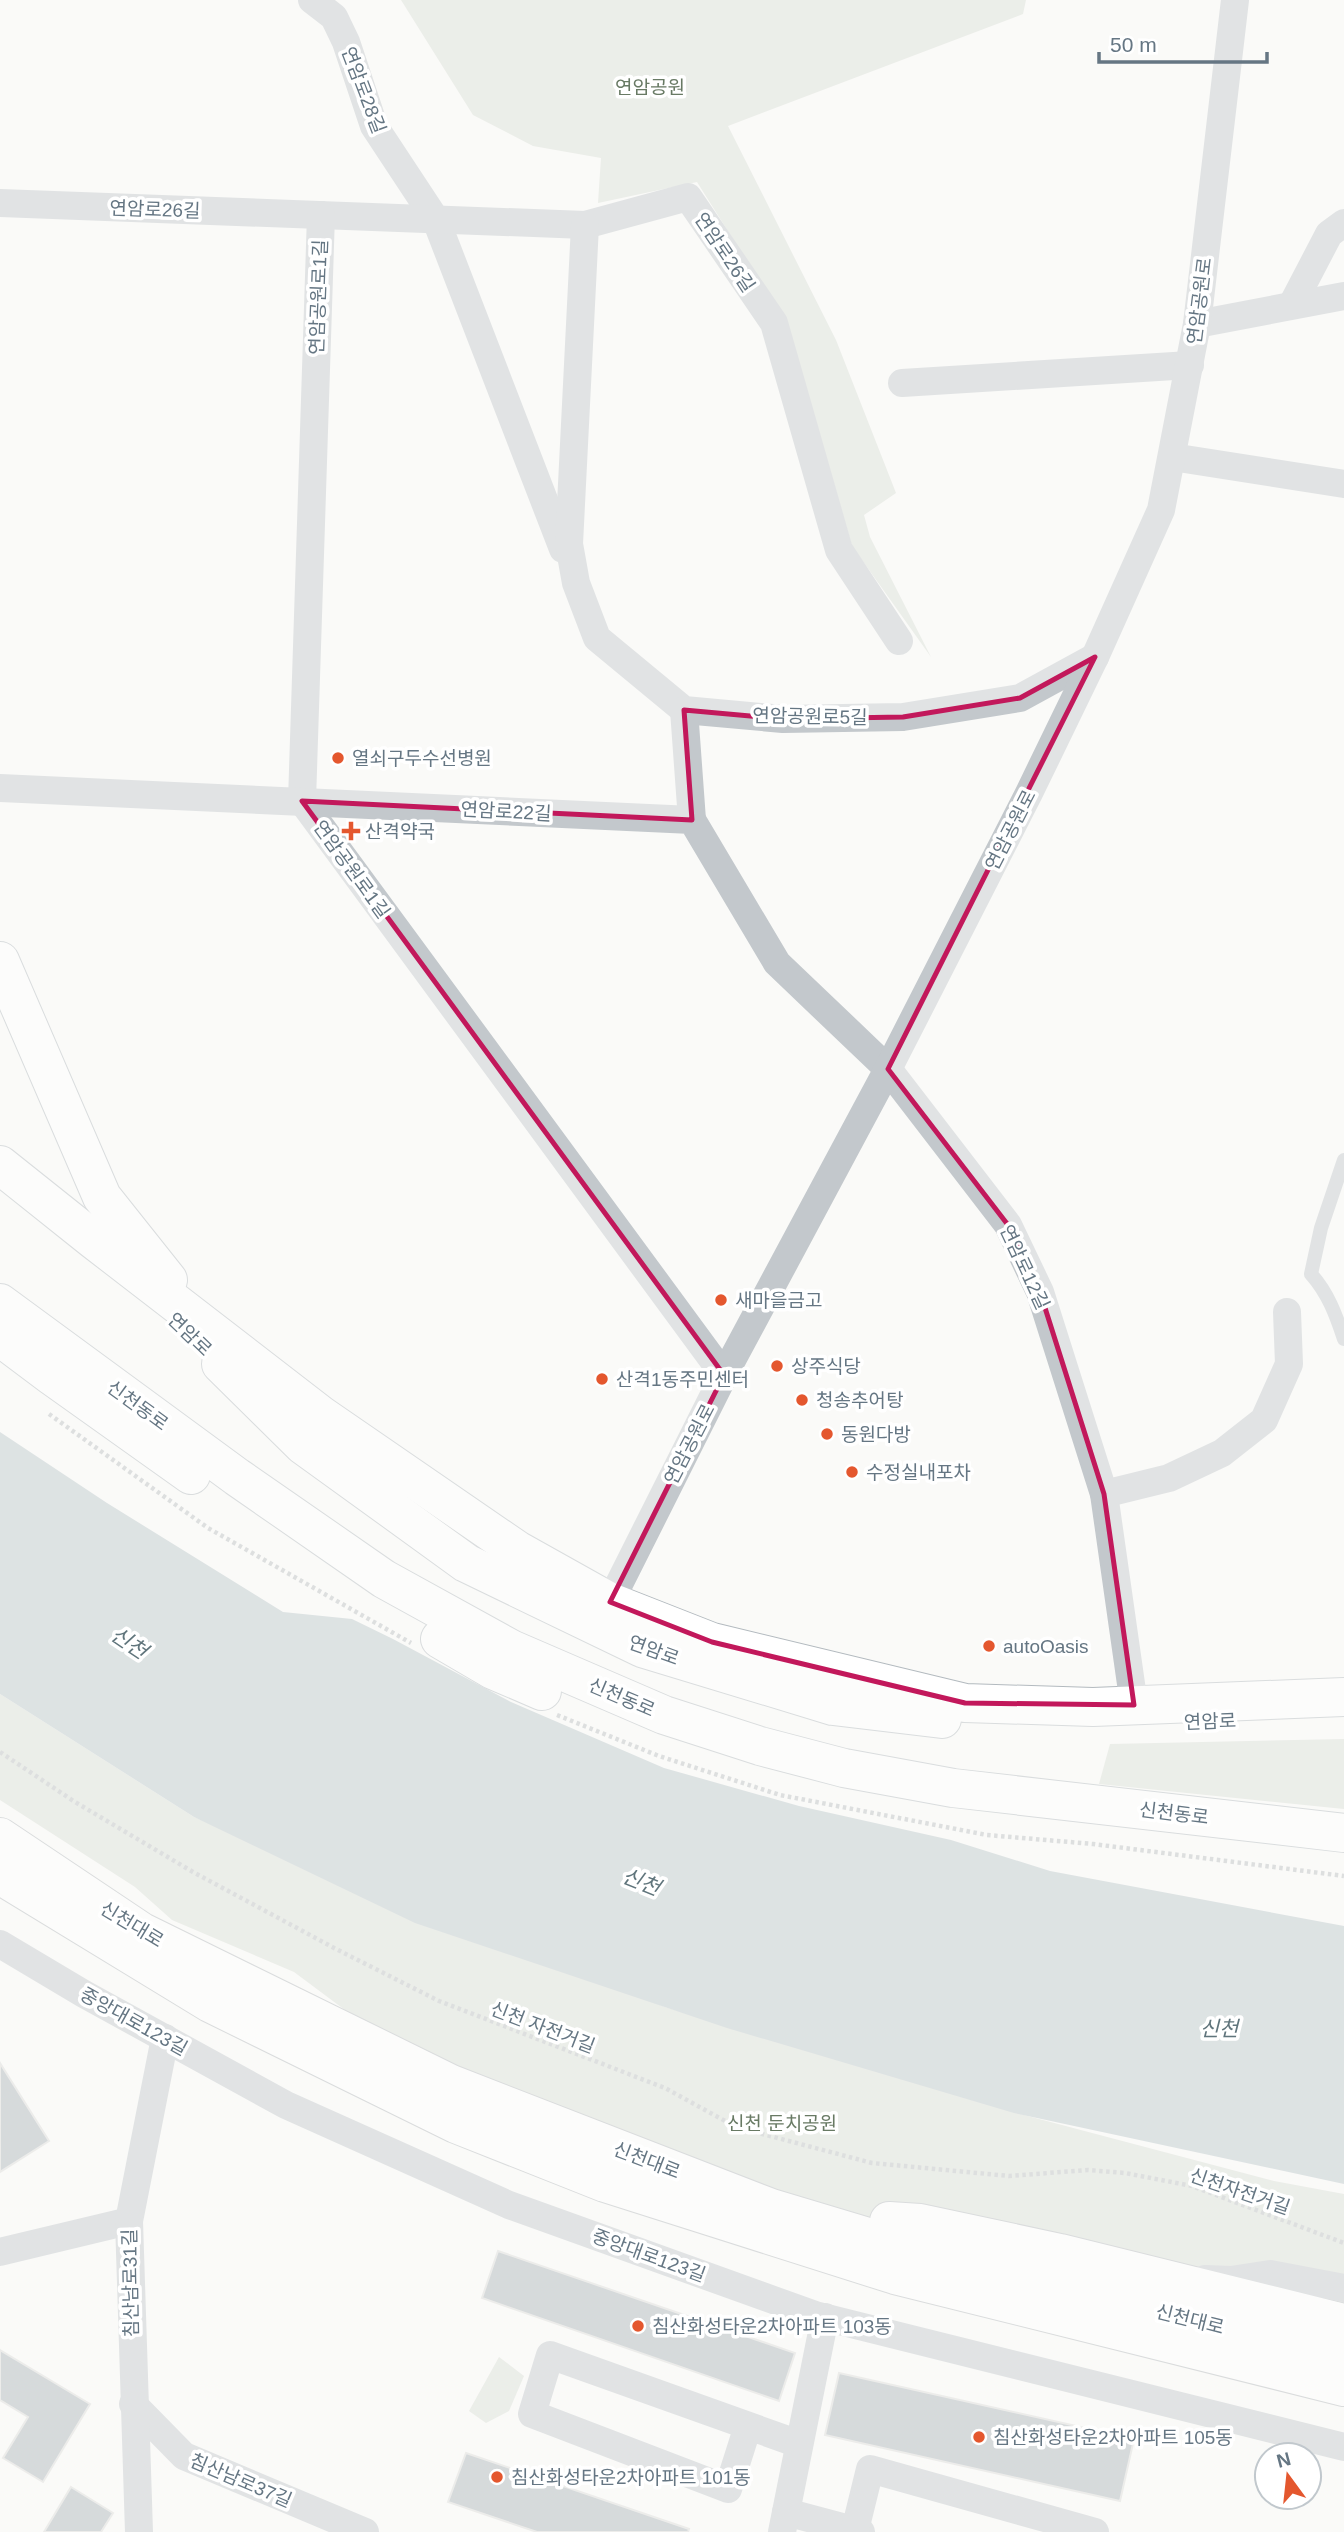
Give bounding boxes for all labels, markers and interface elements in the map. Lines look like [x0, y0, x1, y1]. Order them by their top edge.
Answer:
scale bar [1099, 21, 1267, 65]
text: 50 m [1110, 33, 1157, 56]
street label: 연암로28길 [337, 44, 390, 136]
park label: 연암공원 [615, 77, 685, 98]
street label: 연암로26길 [109, 197, 201, 222]
street label: 연암로26길 [690, 209, 759, 296]
street label: 연암공원로1길 [306, 239, 331, 355]
street label: 연암공원로 [1184, 256, 1215, 346]
street label: 연암공원로5길 [752, 705, 868, 728]
place label: 열쇠구두수선병원 [352, 748, 492, 769]
marker: 열쇠구두수선병원 [330, 750, 346, 766]
street label: 연암공원로 [981, 787, 1040, 874]
street label: 연암로22길 [460, 799, 552, 824]
street label: 연암공원로1길 [309, 816, 394, 922]
place label: 산격약국 [365, 821, 435, 842]
marker: 산격약국 [343, 823, 359, 839]
street label: 연암로12길 [996, 1222, 1053, 1313]
place label: 새마을금고 [735, 1290, 822, 1311]
marker: 새마을금고 [713, 1292, 729, 1308]
street label: 연암로 [163, 1309, 216, 1360]
place label: 상주식당 [791, 1356, 861, 1377]
marker: 상주식당 [769, 1358, 785, 1374]
place label: 산격1동주민센터 [616, 1369, 749, 1390]
marker: 산격1동주민센터 [594, 1371, 610, 1387]
street label: 신천동로 [103, 1376, 172, 1434]
place label: 청송추어탕 [816, 1390, 904, 1411]
marker: 청송추어탕 [794, 1392, 810, 1408]
street label: 연암공원로 [660, 1401, 719, 1488]
place label: 동원다방 [841, 1424, 911, 1445]
marker: 동원다방 [819, 1426, 835, 1442]
place label: 수정실내포차 [866, 1462, 971, 1483]
marker: 수정실내포차 [844, 1464, 860, 1480]
water label: 신천 [107, 1622, 154, 1664]
street label: 연암로 [626, 1632, 682, 1669]
place label: autoOasis [1003, 1636, 1089, 1657]
marker: autoOasis [981, 1638, 997, 1654]
street label: 신천동로 [586, 1674, 658, 1721]
street label: 연암로 [1183, 1710, 1237, 1733]
street label: 신천동로 [1138, 1799, 1210, 1828]
water label: 신천 [619, 1864, 666, 1900]
street label: 신천대로 [96, 1897, 167, 1951]
street label: 중앙대로123길 [77, 1983, 191, 2059]
street label: 신천 자전거길 [488, 1998, 598, 2057]
water label: 신천 [1200, 2017, 1241, 2040]
park label: 신천 둔치공원 [727, 2113, 837, 2134]
street label: 신천대로 [610, 2138, 683, 2183]
street label: 신천자전거길 [1187, 2164, 1293, 2218]
street label: 중앙대로123길 [589, 2225, 708, 2286]
street label: 침산남로31길 [119, 2229, 142, 2337]
street label: 신천대로 [1153, 2301, 1226, 2338]
place label: 침산화성타운2차아파트 103동 [652, 2316, 892, 2337]
marker: 침산화성타운2차아파트 103동 [630, 2318, 646, 2334]
place label: 침산화성타운2차아파트 105동 [993, 2427, 1233, 2448]
marker: 침산화성타운2차아파트 105동 [971, 2429, 987, 2445]
north arrow [1253, 2441, 1323, 2511]
text: N [1274, 2448, 1293, 2472]
street label: 침산남로37길 [187, 2450, 295, 2511]
place label: 침산화성타운2차아파트 101동 [511, 2467, 751, 2488]
marker: 침산화성타운2차아파트 101동 [489, 2469, 505, 2485]

